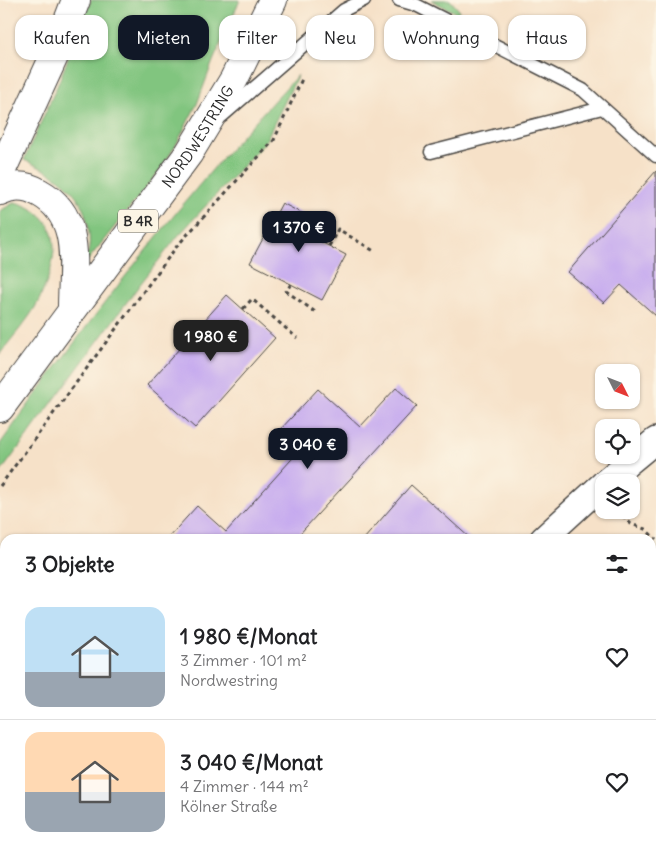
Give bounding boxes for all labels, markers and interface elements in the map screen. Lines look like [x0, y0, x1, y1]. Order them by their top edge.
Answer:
chip: Kaufen [15, 15, 108, 60]
chip: Mieten [118, 15, 209, 60]
chip: Filter [219, 15, 296, 60]
chip: Neu [306, 15, 374, 60]
chip: Wohnung [384, 15, 498, 60]
chip: Haus [508, 15, 586, 60]
street label: NORDWESTRING [157, 82, 238, 191]
road number: B 4R [118, 210, 158, 232]
pin: 1 370 € [253, 210, 345, 253]
text: 1 370 € [273, 217, 325, 237]
pin: 1 980 € [165, 320, 257, 362]
text: 1 980 € [184, 326, 238, 346]
north arrow [595, 364, 640, 409]
map controls [595, 364, 640, 519]
button: locate [595, 419, 640, 464]
pin: 3 040 € [262, 428, 354, 470]
text: 3 040 € [279, 434, 337, 454]
button: layers [595, 474, 640, 519]
icon: filters [603, 550, 631, 578]
text: 3 Objekte [25, 551, 115, 578]
text: 1 980 €/Monat [180, 623, 317, 650]
icon: home [65, 627, 125, 687]
icon: heart [603, 643, 631, 671]
text: 3 Zimmer · 101 m² [180, 650, 307, 670]
text: Nordwestring [180, 670, 278, 690]
text: 3 040 €/Monat [180, 749, 323, 776]
icon: home [65, 752, 125, 812]
icon: heart [603, 768, 631, 796]
text: 4 Zimmer · 144 m² [180, 776, 309, 796]
text: Kölner Straße [180, 796, 277, 816]

